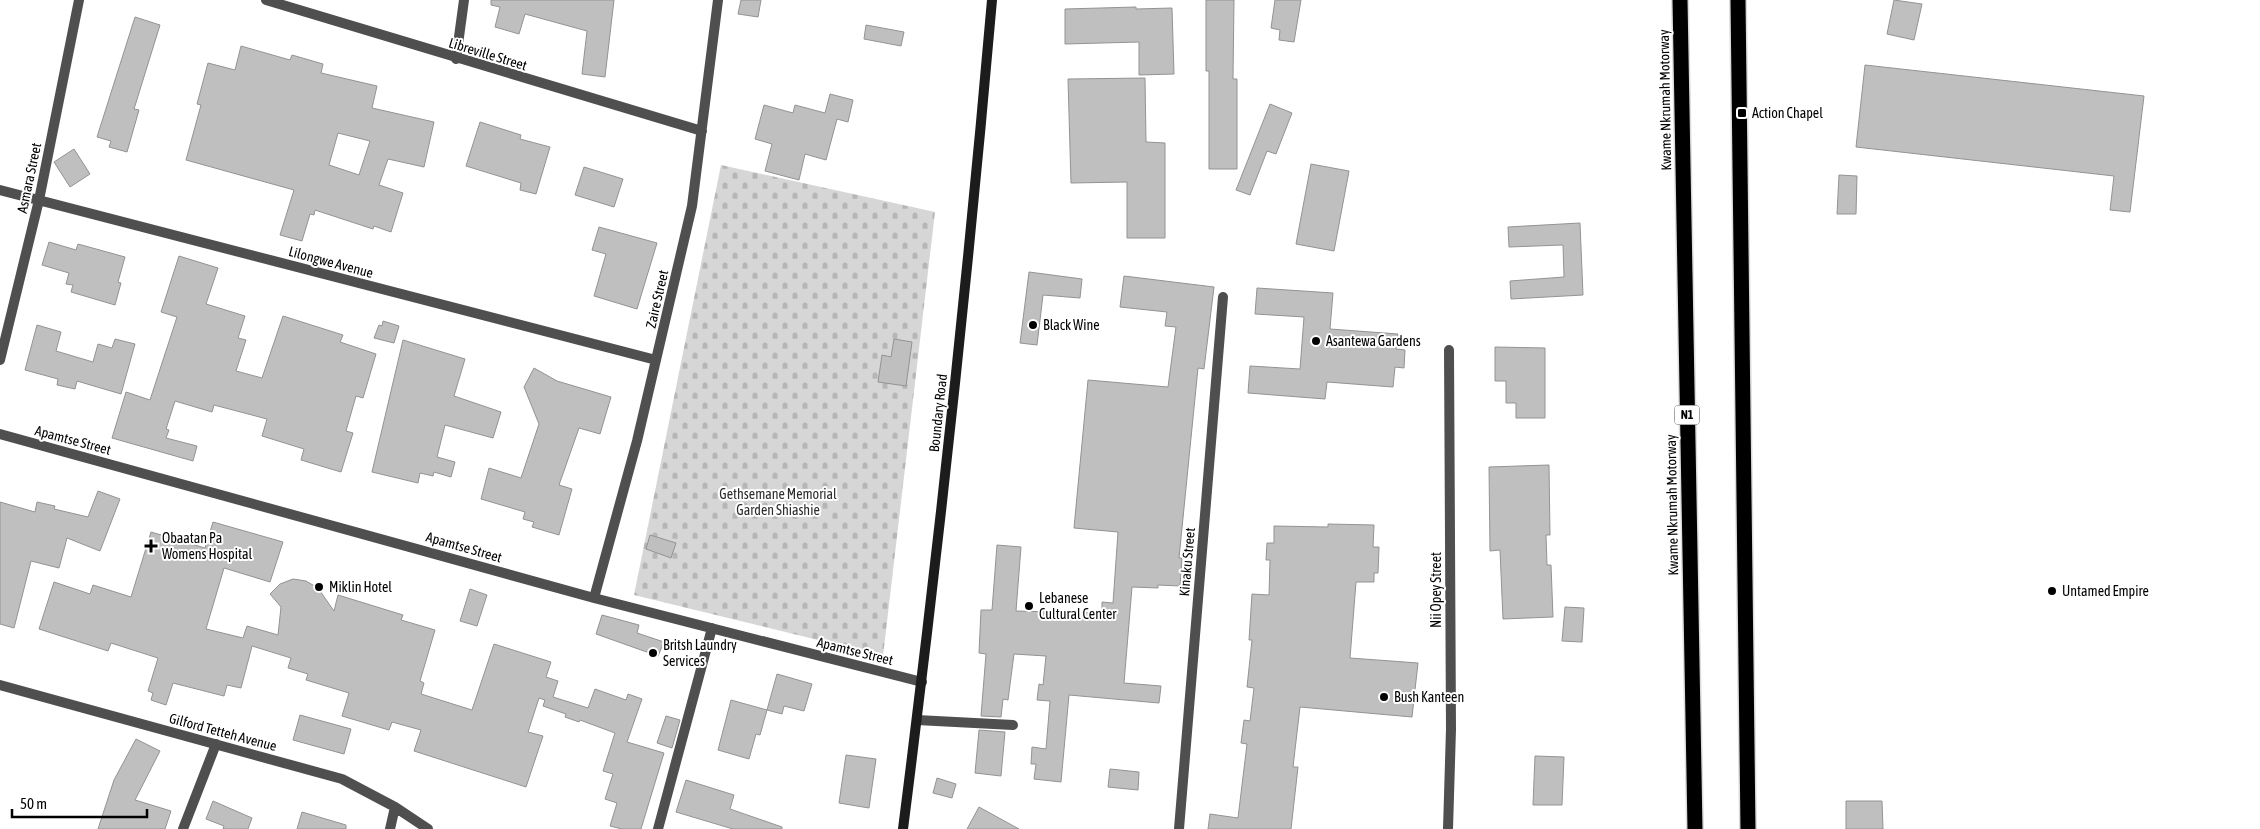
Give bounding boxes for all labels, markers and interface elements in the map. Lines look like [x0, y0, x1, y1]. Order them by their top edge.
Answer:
street label: Kwame Nkrumah Motorway [1656, 29, 1674, 171]
street label: Libreville Street [447, 35, 529, 73]
place label: Action Chapel [1752, 105, 1823, 121]
marker: Action Chapel [1736, 107, 1748, 119]
street label: Asmara Street [14, 141, 44, 215]
street label: Lilongwe Avenue [287, 243, 375, 281]
street label: Zaire Street [643, 268, 671, 330]
place label: Black Wine [1043, 317, 1100, 333]
marker: Black Wine [1027, 319, 1039, 331]
place label: Asantewa Gardens [1326, 333, 1421, 349]
marker: Asantewa Gardens [1310, 335, 1322, 347]
street label: Boundary Road [926, 373, 950, 453]
road number: N1 [1674, 406, 1700, 424]
street label: Apamtse Street [33, 422, 113, 458]
street label: Kwame Nkrumah Motorway [1663, 434, 1681, 576]
park label: Gethsemane Memorial Garden Shiashie [719, 486, 837, 518]
street label: Kinaku Street [1176, 527, 1198, 597]
street label: Apamtse Street [424, 529, 504, 565]
place label: Obaatan Pa Womens Hospital [162, 530, 252, 562]
marker: Obaatan Pa Womens Hospital [144, 539, 158, 553]
street label: Nii Opey Street [1428, 552, 1444, 628]
place label: Miklin Hotel [329, 579, 392, 595]
marker: Miklin Hotel [313, 581, 325, 593]
place label: Untamed Empire [2062, 583, 2149, 599]
marker: Untamed Empire [2046, 585, 2058, 597]
place label: Lebanese Cultural Center [1039, 590, 1117, 622]
marker: Lebanese Cultural Center [1023, 600, 1035, 612]
street label: Apamtse Street [815, 634, 895, 668]
place label: Britsh Laundry Services [663, 637, 737, 669]
marker: Britsh Laundry Services [647, 647, 659, 659]
place label: Bush Kanteen [1394, 689, 1464, 705]
marker: Bush Kanteen [1378, 691, 1390, 703]
street label: Gilford Tetteh Avenue [167, 710, 279, 754]
scale bar [12, 786, 148, 818]
text: 50 m [20, 795, 47, 812]

